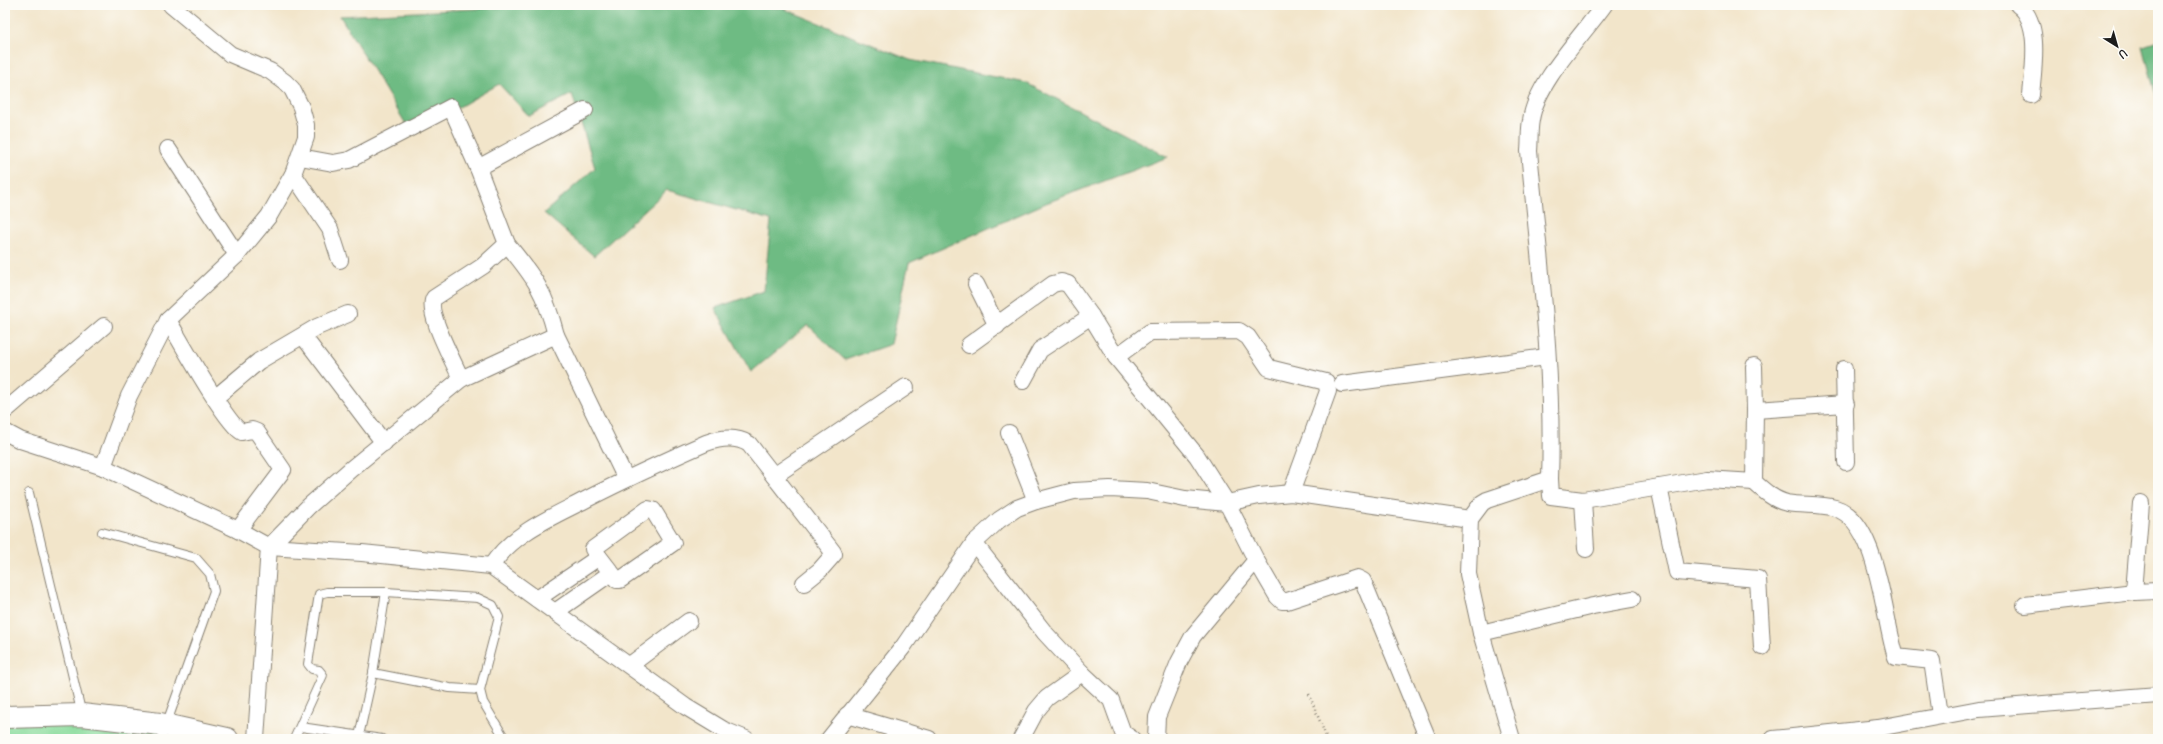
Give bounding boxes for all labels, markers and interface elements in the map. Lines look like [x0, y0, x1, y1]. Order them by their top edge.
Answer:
north arrow [2097, 26, 2137, 66]
text: U [2116, 46, 2130, 62]

